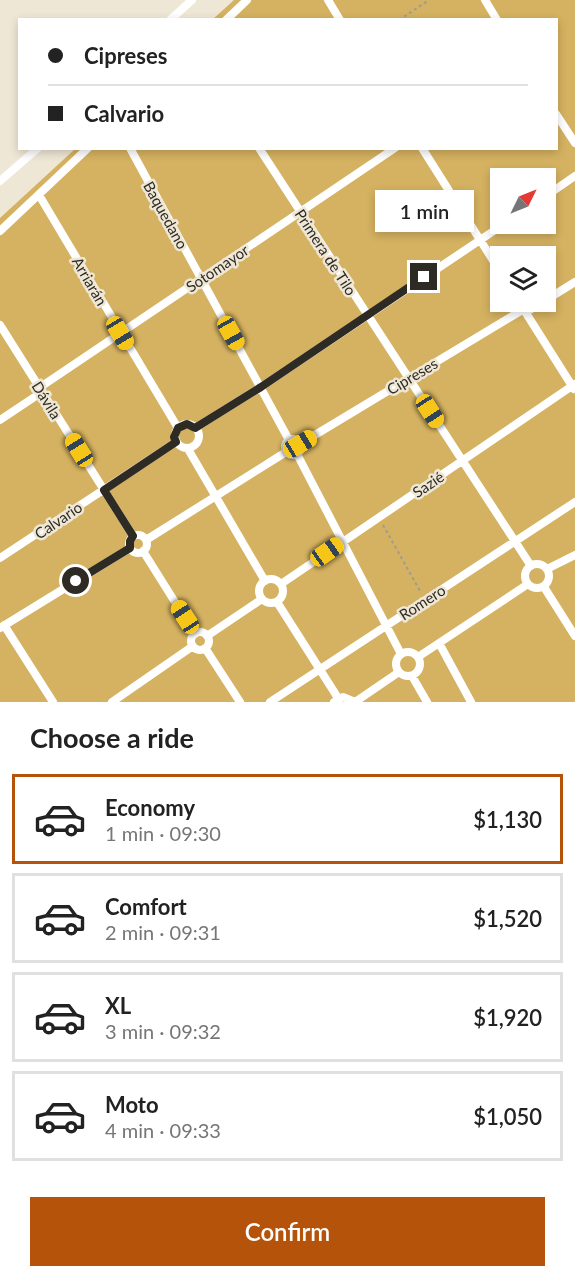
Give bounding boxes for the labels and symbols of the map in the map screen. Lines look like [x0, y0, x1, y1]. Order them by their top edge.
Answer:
north arrow [490, 168, 556, 234]
street label: Baquedano [140, 178, 192, 252]
callout: 1 min [374, 190, 474, 232]
street label: Primera de Tilo [291, 206, 361, 298]
street label: Sotomayor [182, 240, 252, 295]
street label: Arriarán [69, 253, 111, 309]
route end [410, 263, 437, 290]
car [103, 313, 137, 353]
car [214, 313, 248, 353]
street label: Cipreses [383, 354, 441, 398]
street label: Dávila [29, 378, 65, 422]
car [413, 391, 447, 431]
car [280, 427, 320, 461]
car [62, 430, 96, 470]
street label: Sazié [409, 467, 447, 501]
street label: Calvario [31, 498, 85, 542]
car [307, 534, 347, 570]
route start [62, 567, 89, 594]
street label: Romero [396, 580, 448, 624]
car [168, 597, 202, 637]

